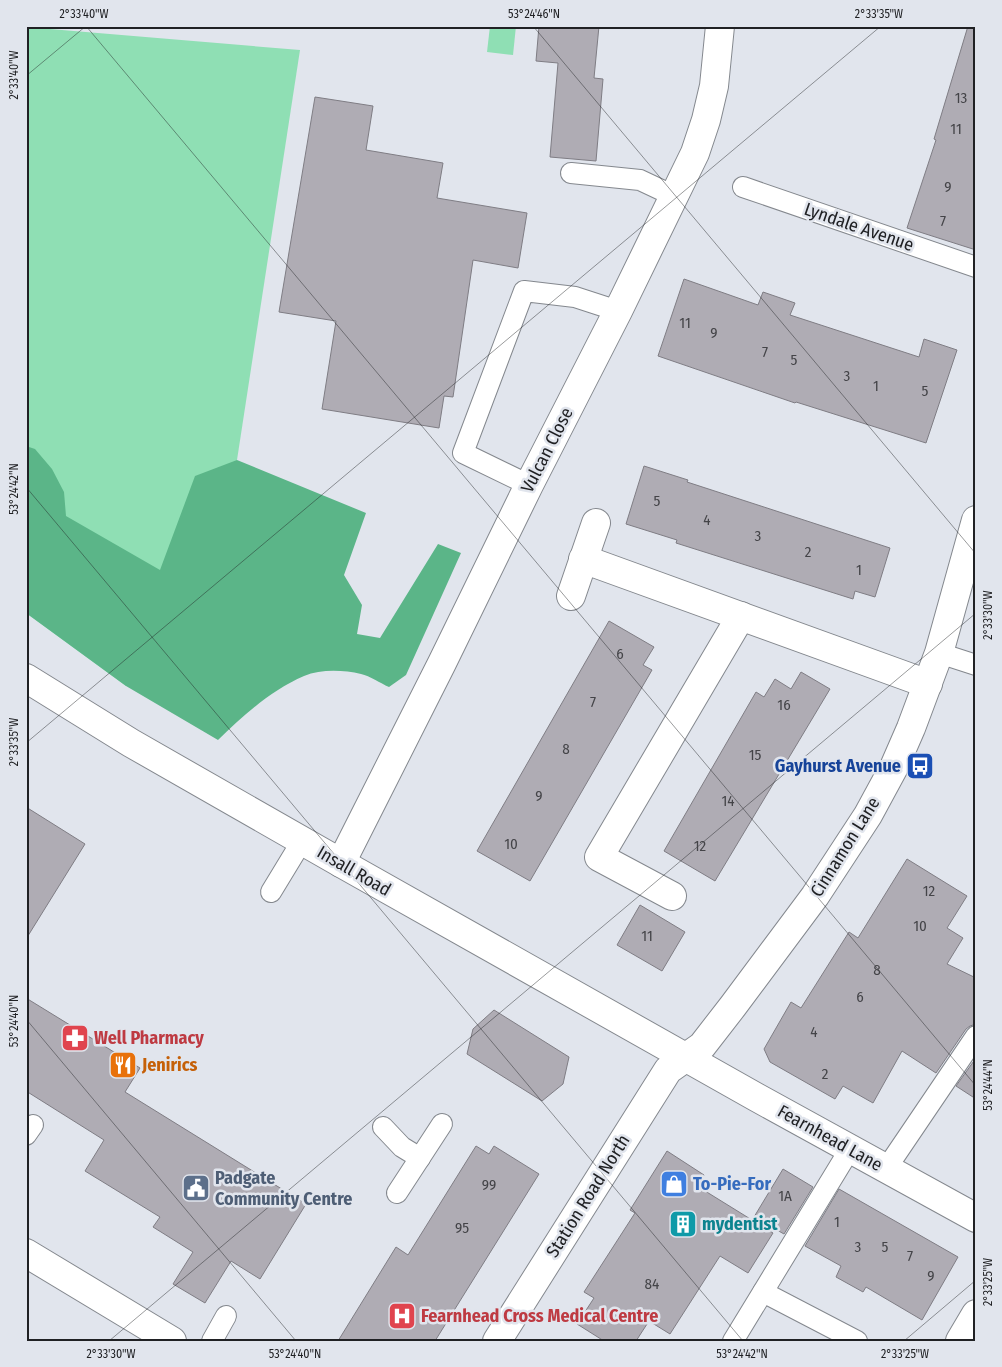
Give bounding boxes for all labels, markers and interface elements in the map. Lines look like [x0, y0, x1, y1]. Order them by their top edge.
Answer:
text: 2°33'40"W [59, 7, 109, 21]
text: 53°24'46"N [508, 7, 560, 21]
text: 2°33'35"W [855, 7, 903, 21]
text: 2°33'40"W [7, 50, 21, 100]
house number: 13 [955, 89, 968, 107]
house number: 11 [950, 120, 962, 138]
house number: 9 [944, 178, 952, 196]
street label: Lyndale Avenue [801, 198, 917, 256]
house number: 7 [940, 212, 946, 230]
house number: 11 [679, 314, 691, 332]
house number: 9 [710, 324, 718, 342]
house number: 7 [762, 343, 768, 361]
house number: 5 [791, 351, 798, 369]
house number: 3 [844, 367, 851, 385]
house number: 1 [873, 377, 879, 395]
house number: 5 [922, 382, 929, 400]
street label: Vulcan Close [516, 404, 578, 496]
text: 53°24'42"N [7, 463, 21, 515]
house number: 5 [654, 492, 661, 510]
house number: 4 [703, 511, 711, 529]
house number: 3 [755, 527, 762, 545]
house number: 2 [805, 543, 812, 561]
house number: 1 [856, 561, 862, 579]
text: 2°33'30"W [981, 590, 995, 640]
house number: 6 [616, 645, 624, 663]
house number: 7 [590, 693, 596, 711]
house number: 16 [777, 696, 791, 714]
text: 2°33'35"W [7, 718, 21, 766]
house number: 8 [562, 740, 570, 758]
house number: 15 [749, 746, 761, 764]
bus stop icon: Gayhurst Avenue [905, 751, 935, 781]
place label: Gayhurst Avenue [775, 755, 901, 777]
house number: 9 [535, 787, 543, 805]
house number: 14 [721, 792, 735, 810]
street label: Cinnamon Lane [806, 793, 884, 901]
house number: 10 [504, 835, 518, 853]
house number: 12 [694, 837, 707, 855]
street label: Insall Road [313, 841, 395, 901]
house number: 12 [923, 882, 936, 900]
house number: 10 [913, 917, 927, 935]
house number: 11 [641, 927, 653, 945]
house number: 8 [873, 961, 881, 979]
house number: 6 [856, 988, 864, 1006]
text: 53°24'40"N [7, 995, 21, 1047]
pharmacy icon: Well Pharmacy [60, 1023, 90, 1053]
house number: 4 [810, 1023, 818, 1041]
place label: Well Pharmacy [94, 1027, 204, 1049]
restaurant icon: Jenirics [108, 1050, 138, 1080]
place label: Jenirics [141, 1054, 198, 1076]
text: 53°24'44"N [981, 1059, 995, 1111]
house number: 2 [822, 1065, 829, 1083]
street label: Fearnhead Lane [774, 1100, 886, 1176]
street label: Station Road North [541, 1131, 635, 1261]
place label: Padgate Community Centre [215, 1167, 352, 1210]
shop icon: To-Pie-For [659, 1169, 689, 1199]
public building icon: Padgate Community Centre [181, 1173, 211, 1203]
place label: To-Pie-For [693, 1173, 771, 1195]
house number: 99 [482, 1176, 496, 1194]
house number: 1A [778, 1187, 792, 1205]
building icon: mydentist [668, 1209, 698, 1239]
place label: mydentist [702, 1213, 778, 1235]
house number: 1 [834, 1213, 840, 1231]
house number: 95 [455, 1219, 469, 1237]
house number: 3 [855, 1238, 862, 1256]
house number: 5 [882, 1238, 889, 1256]
house number: 7 [907, 1247, 913, 1265]
text: 2°33'25"W [981, 1258, 995, 1306]
house number: 9 [927, 1267, 935, 1285]
house number: 84 [645, 1275, 659, 1293]
hospital icon: Fearnhead Cross Medical Centre [387, 1301, 417, 1331]
place label: Fearnhead Cross Medical Centre [421, 1305, 658, 1327]
text: 2°33'30"W [86, 1347, 136, 1361]
text: 53°24'40"N [269, 1347, 321, 1361]
text: 53°24'42"N [716, 1347, 768, 1361]
text: 2°33'25"W [881, 1347, 929, 1361]

